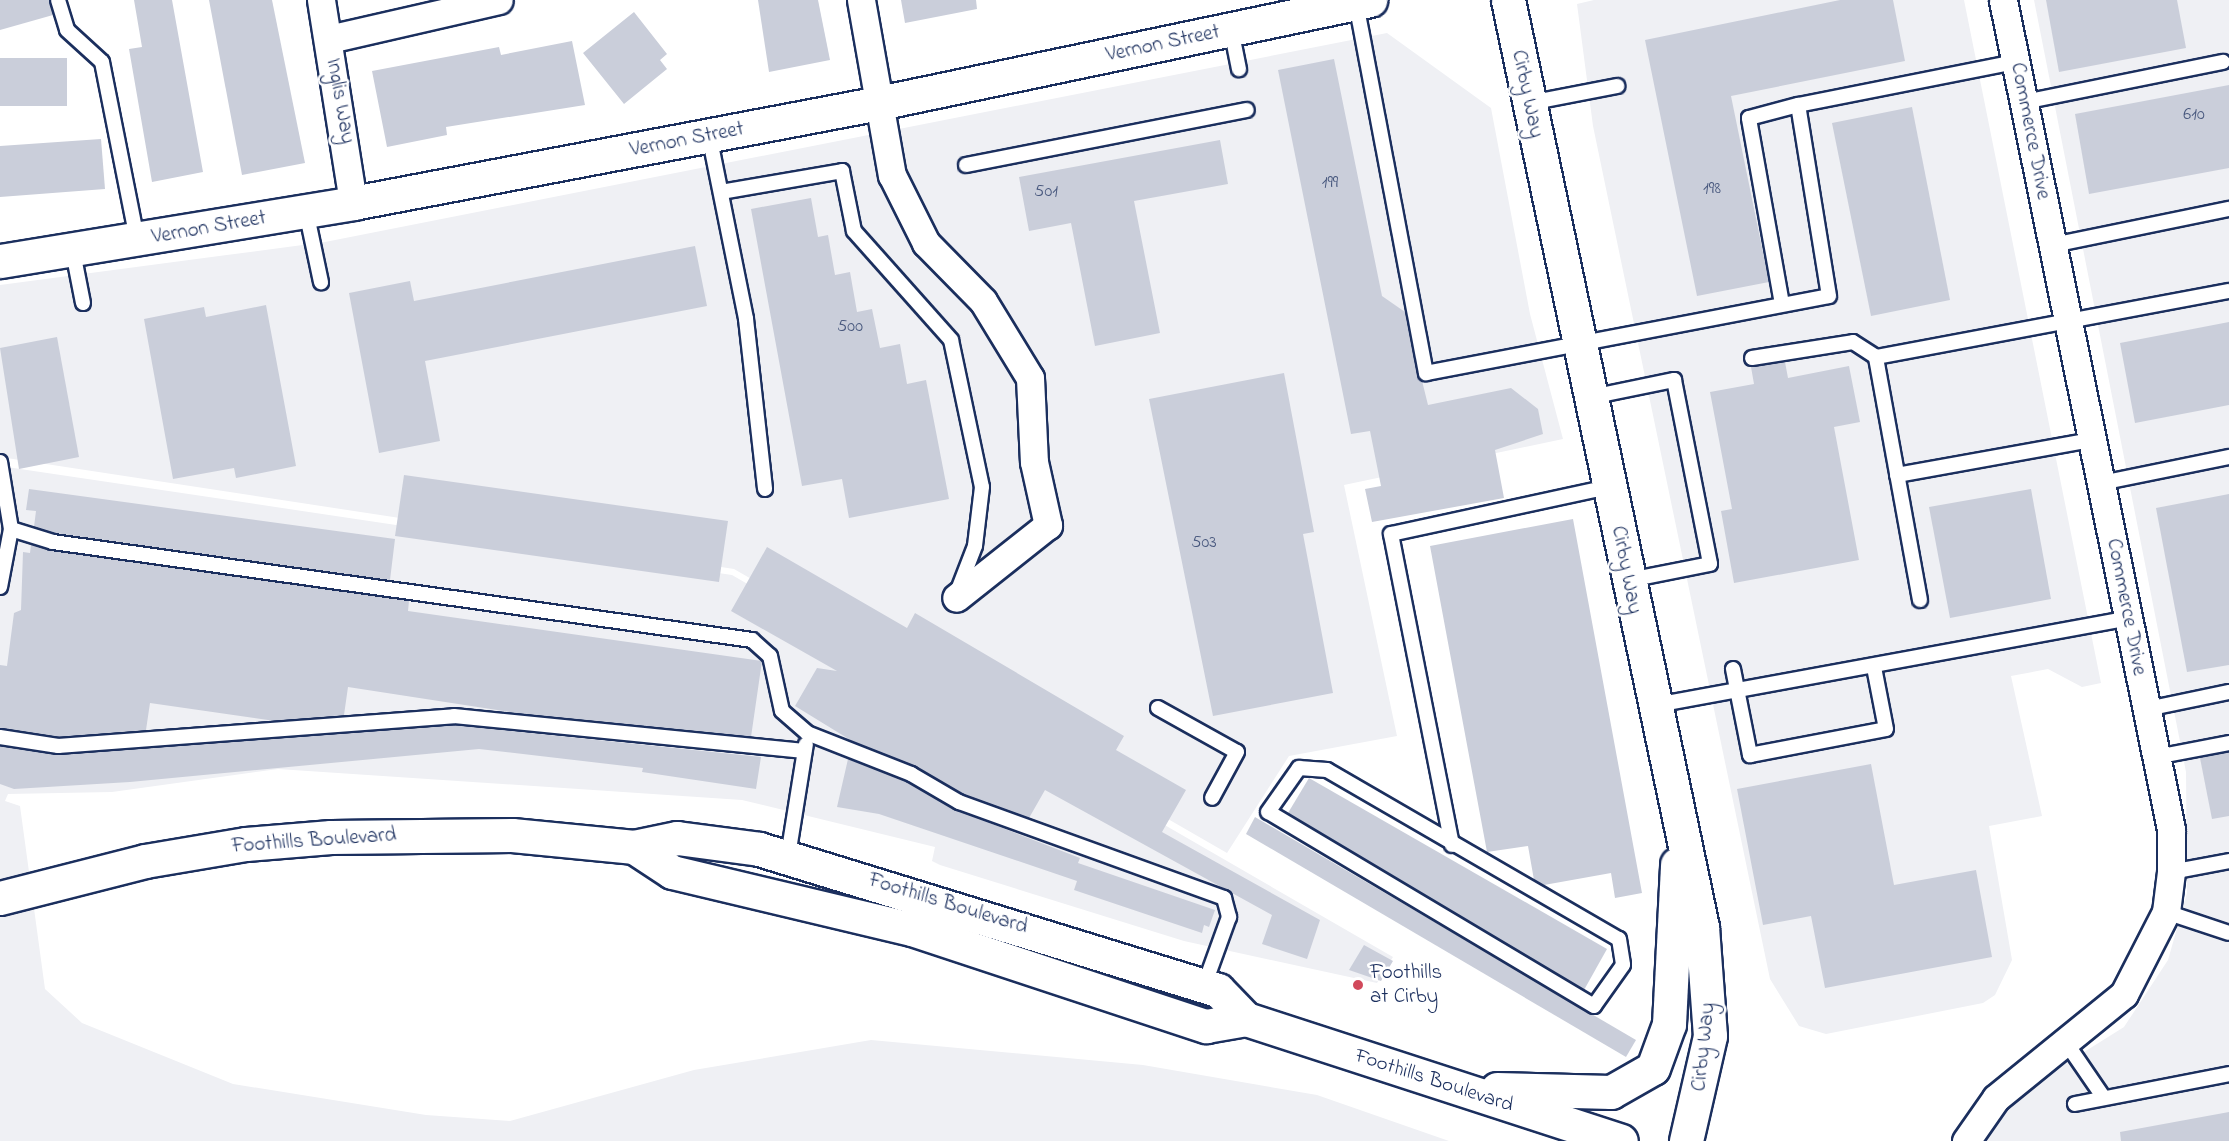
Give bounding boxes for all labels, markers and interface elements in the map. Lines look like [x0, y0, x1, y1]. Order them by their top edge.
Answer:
street label: Vernon Street [1104, 20, 1222, 68]
street label: Cirby Way [1505, 48, 1549, 140]
street label: Inglis Way [320, 56, 360, 146]
street label: Commerce Drive [2004, 60, 2056, 202]
house number: 610 [2183, 104, 2205, 126]
street label: Vernon Street [628, 117, 746, 163]
house number: 199 [1322, 172, 1338, 194]
house number: 198 [1703, 178, 1721, 200]
house number: 501 [1034, 181, 1058, 203]
street label: Vernon Street [150, 206, 268, 250]
house number: 500 [837, 316, 863, 338]
street label: Cirby Way [1605, 524, 1647, 616]
house number: 503 [1191, 532, 1217, 554]
street label: Commerce Drive [2100, 536, 2152, 678]
street label: Foothills Boulevard [231, 823, 397, 859]
street label: Foothills Boulevard [865, 868, 1031, 940]
place label: Foothills at Cirby [1370, 960, 1442, 1010]
marker: Foothills at Cirby [1351, 978, 1365, 992]
street label: Cirby Way [1687, 1001, 1721, 1093]
street label: Foothills Boulevard [1352, 1044, 1516, 1118]

